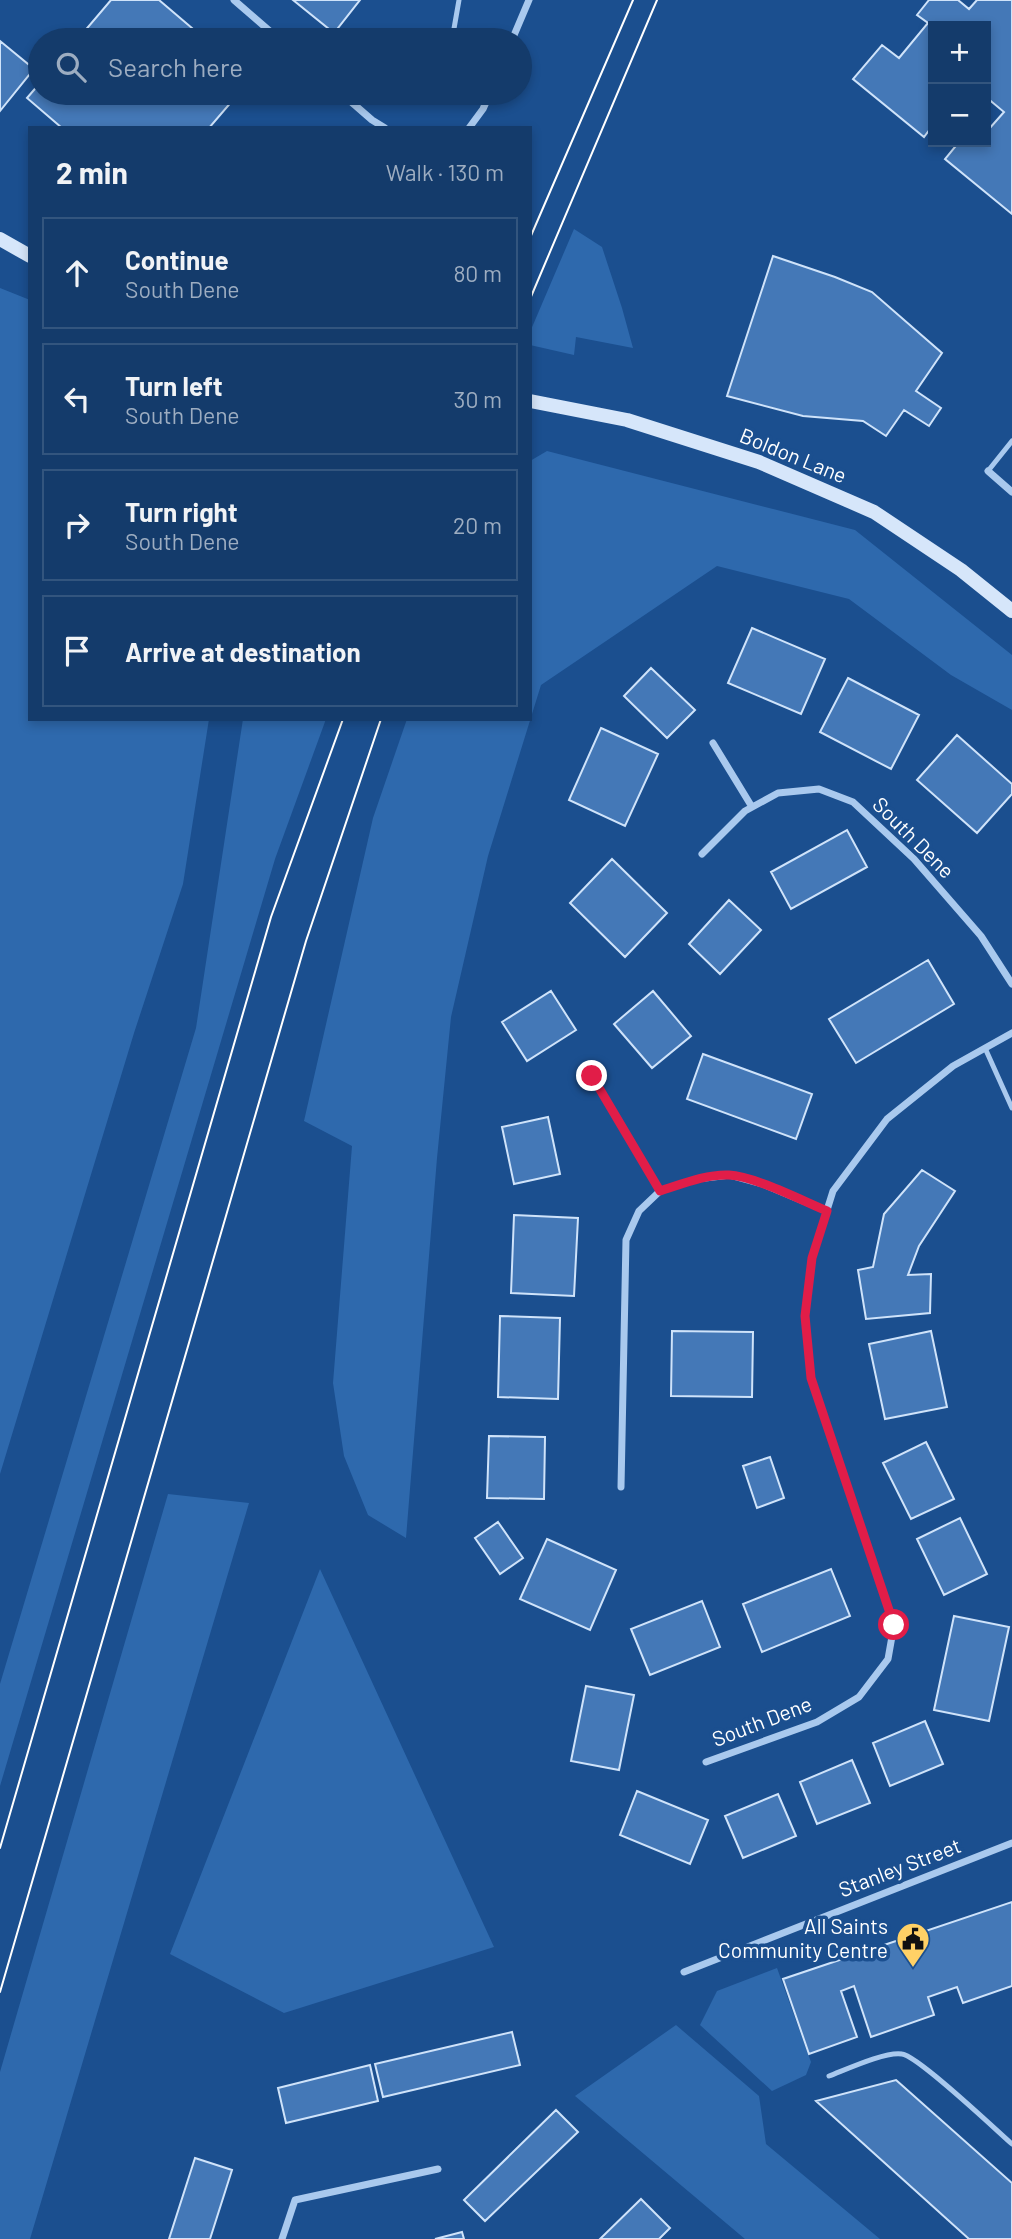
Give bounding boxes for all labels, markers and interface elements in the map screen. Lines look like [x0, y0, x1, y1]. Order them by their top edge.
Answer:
map controls [928, 21, 991, 147]
button: + [928, 21, 991, 84]
search box [28, 28, 532, 105]
icon: search [52, 48, 90, 86]
text: Search here [108, 51, 243, 82]
button: − [928, 84, 991, 147]
text: 2 min [56, 154, 128, 190]
text: Walk · 130 m [386, 158, 504, 186]
text: Continue [125, 244, 229, 275]
icon: ahead [58, 254, 96, 292]
text: 80 m [453, 259, 502, 287]
text: South Dene [125, 275, 240, 303]
text: Turn left [125, 370, 223, 401]
icon: left [58, 380, 96, 418]
text: 30 m [454, 385, 502, 413]
text: South Dene [125, 401, 240, 429]
street label: Boldon Lane [737, 422, 851, 487]
text: Turn right [125, 496, 238, 527]
icon: right [58, 506, 96, 544]
text: 20 m [453, 511, 502, 539]
text: South Dene [125, 527, 240, 555]
icon: arrive [58, 632, 96, 670]
text: Arrive at destination [125, 636, 361, 667]
street label: South Dene [868, 791, 960, 883]
route end [576, 1060, 607, 1091]
route start [878, 1609, 909, 1640]
street label: South Dene [708, 1690, 815, 1751]
street label: Stanley Street [835, 1832, 964, 1901]
place label: All Saints Community Centre [718, 1913, 888, 1962]
public building icon: All Saints Community Centre [894, 1920, 932, 1969]

